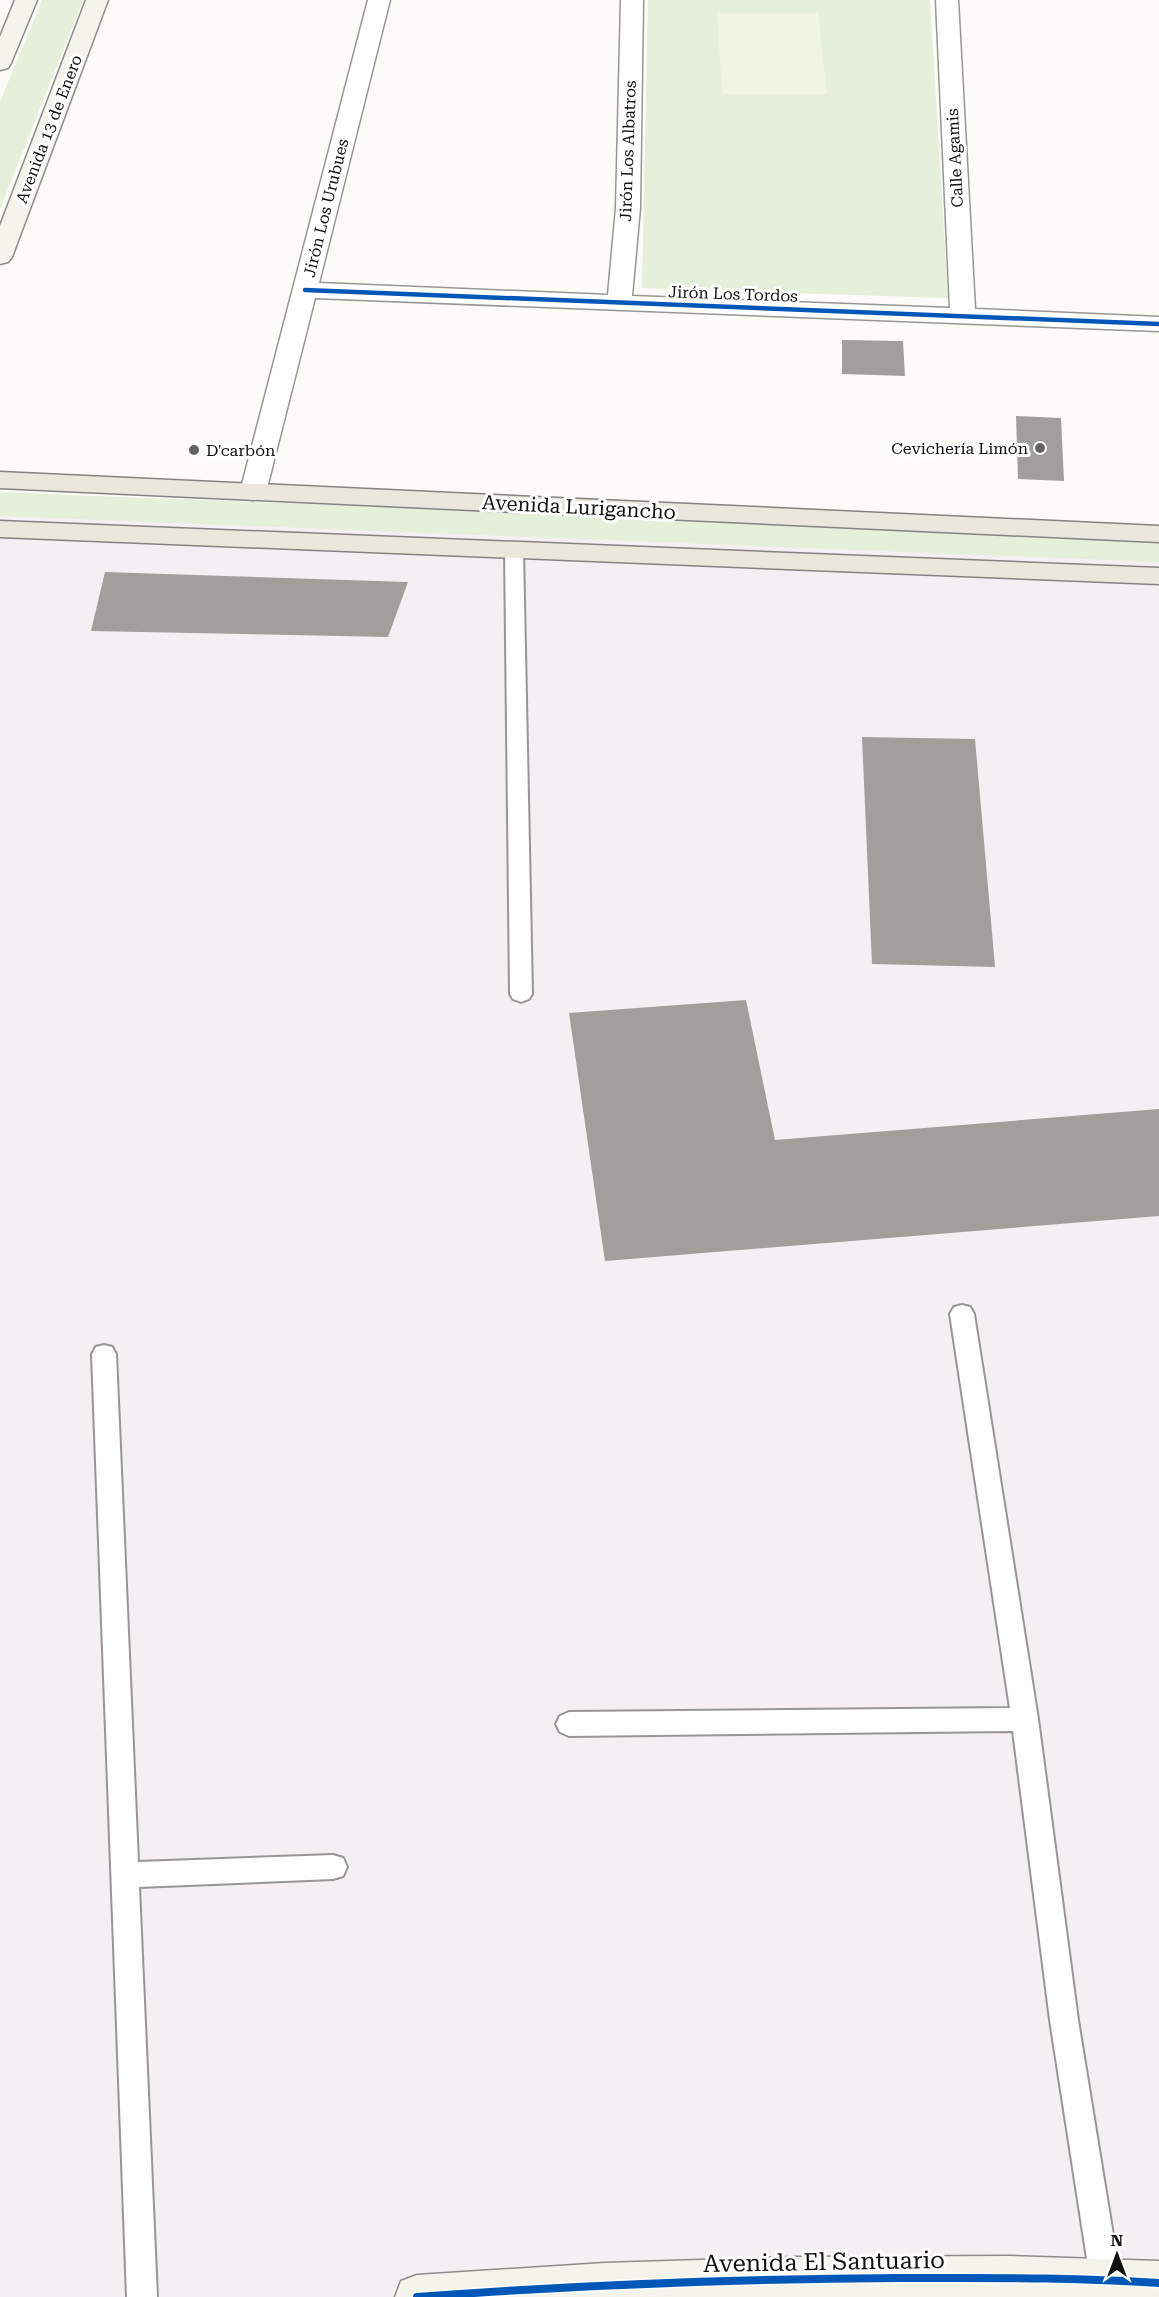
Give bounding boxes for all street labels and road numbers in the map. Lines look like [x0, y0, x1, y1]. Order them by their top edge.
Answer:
street label: Avenida 13 de Enero [12, 52, 86, 206]
street label: Jirón Los Albatros [616, 80, 640, 222]
street label: Calle Agamis [943, 108, 967, 208]
street label: Jirón Los Urubues [300, 136, 352, 279]
street label: Jirón Los Tordos [668, 282, 799, 306]
street label: Avenida Lurigancho [481, 490, 677, 524]
street label: Avenida El Santuario [703, 2246, 945, 2278]

